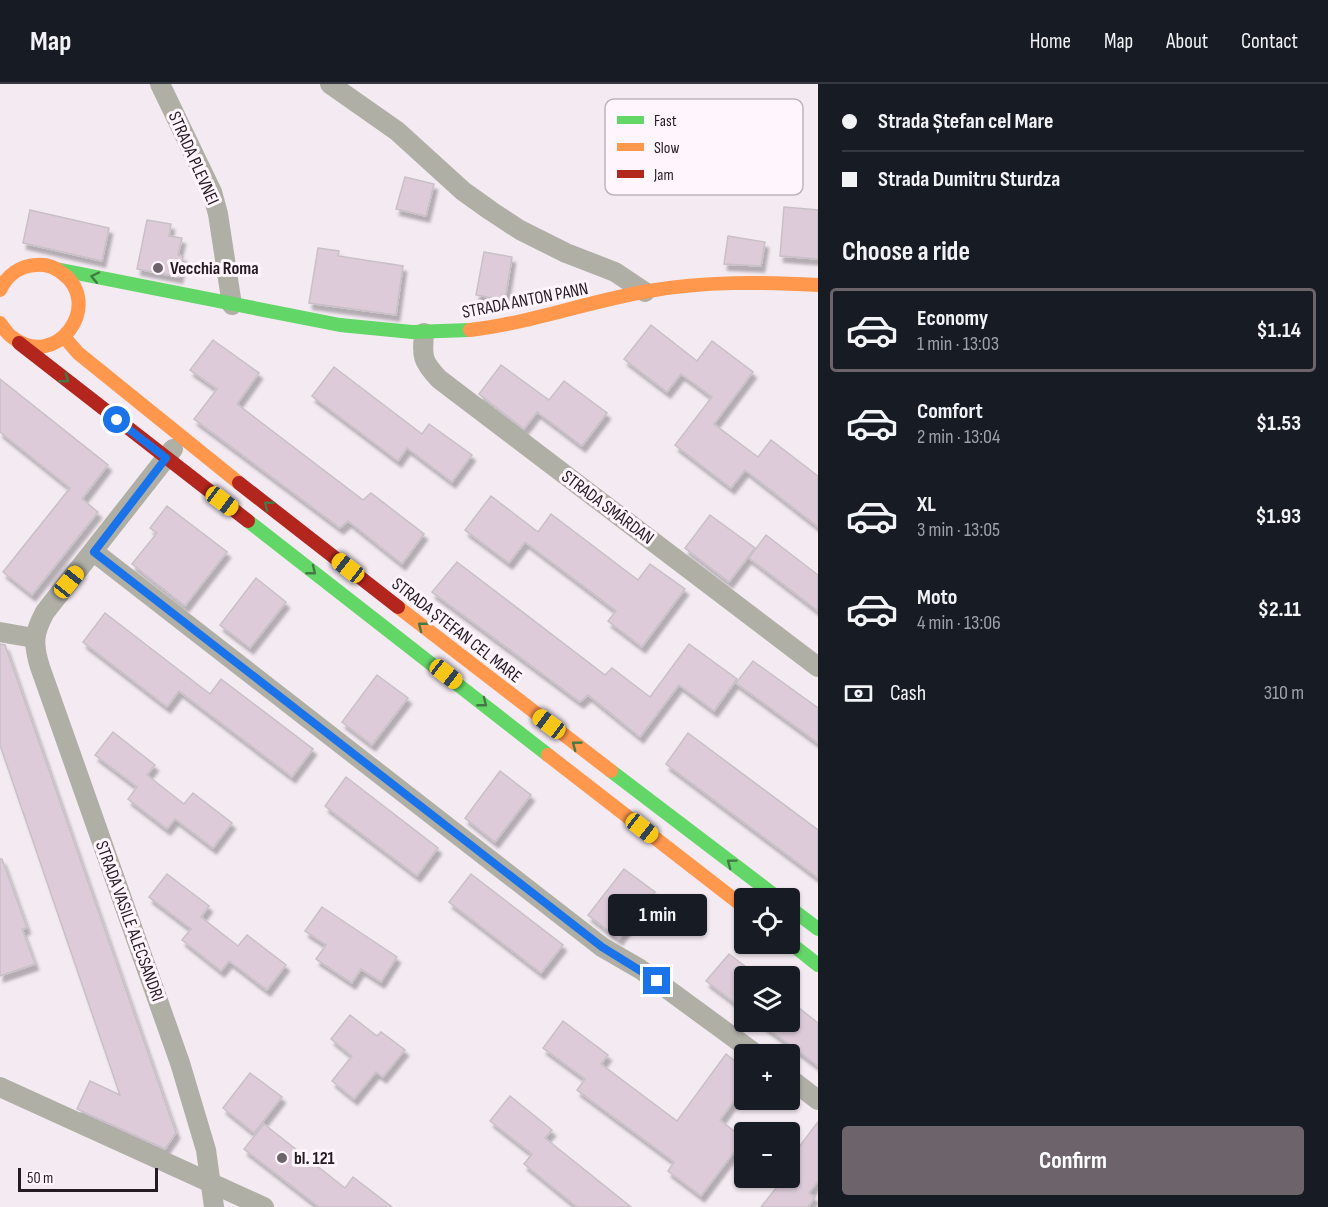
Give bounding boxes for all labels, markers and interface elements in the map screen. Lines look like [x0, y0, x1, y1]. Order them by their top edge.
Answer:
text: Map [30, 25, 71, 58]
text: Home [1030, 29, 1071, 54]
text: Map [1104, 29, 1133, 54]
text: About [1166, 29, 1208, 54]
text: Contact [1241, 29, 1298, 54]
legend [605, 99, 803, 195]
street label: STRADA PLEVNEI [164, 108, 223, 208]
text: Strada Ștefan cel Mare [878, 108, 1053, 135]
text: Fast [654, 112, 677, 131]
text: Slow [654, 139, 679, 158]
text: Jam [653, 166, 674, 185]
text: Strada Dumitru Sturdza [878, 166, 1060, 193]
text: Choose a ride [842, 236, 970, 268]
place label: Vecchia Roma [170, 258, 259, 279]
marker: Vecchia Roma [151, 261, 165, 275]
one-way arrow [90, 271, 100, 284]
street label: STRADA ANTON PANN [460, 278, 590, 323]
icon: car [845, 303, 899, 357]
text: Economy [917, 305, 988, 332]
text: $1.14 [1256, 317, 1301, 344]
text: 1 min · 13:03 [917, 332, 999, 356]
one-way arrow [58, 372, 69, 383]
icon: car [845, 396, 899, 450]
text: Comfort [917, 398, 983, 425]
route start [103, 406, 130, 433]
text: $1.53 [1256, 410, 1301, 437]
text: 2 min · 13:04 [917, 425, 1000, 449]
street label: STRADA SMÂRDAN [558, 466, 658, 549]
car [202, 483, 242, 519]
icon: car [845, 489, 899, 543]
text: XL [917, 491, 936, 518]
one-way arrow [264, 502, 275, 513]
text: $1.93 [1256, 503, 1301, 530]
text: 3 min · 13:05 [917, 518, 1000, 542]
car [328, 550, 368, 586]
car [51, 562, 87, 602]
one-way arrow [305, 563, 316, 574]
street label: STRADA ȘTEFAN CEL MARE [388, 573, 526, 687]
icon: car [845, 582, 899, 636]
text: Moto [917, 584, 957, 611]
text: $2.11 [1258, 596, 1301, 623]
text: 4 min · 13:06 [917, 611, 1001, 635]
one-way arrow [418, 622, 429, 633]
car [426, 656, 466, 692]
icon: cash [842, 677, 875, 710]
text: Cash [890, 680, 926, 707]
text: 310 m [1264, 681, 1304, 705]
one-way arrow [476, 695, 487, 706]
car [529, 706, 569, 742]
one-way arrow [572, 741, 583, 752]
car [622, 810, 662, 846]
street label: STRADA VASILE ALECSANDRI [91, 838, 168, 1004]
one-way arrow [727, 860, 738, 871]
map controls [734, 888, 800, 1188]
button: locate [734, 888, 800, 954]
callout: 1 min [608, 894, 706, 936]
text: 1 min [639, 903, 676, 927]
button: layers [734, 966, 800, 1032]
route end [643, 967, 670, 994]
button: + [734, 1044, 800, 1110]
button: − [734, 1122, 800, 1188]
button: Confirm [842, 1126, 1304, 1195]
place label: bl. 121 [294, 1148, 335, 1169]
marker: bl. 121 [275, 1151, 289, 1165]
scale bar [18, 1165, 158, 1192]
text: 50 m [27, 1169, 53, 1188]

